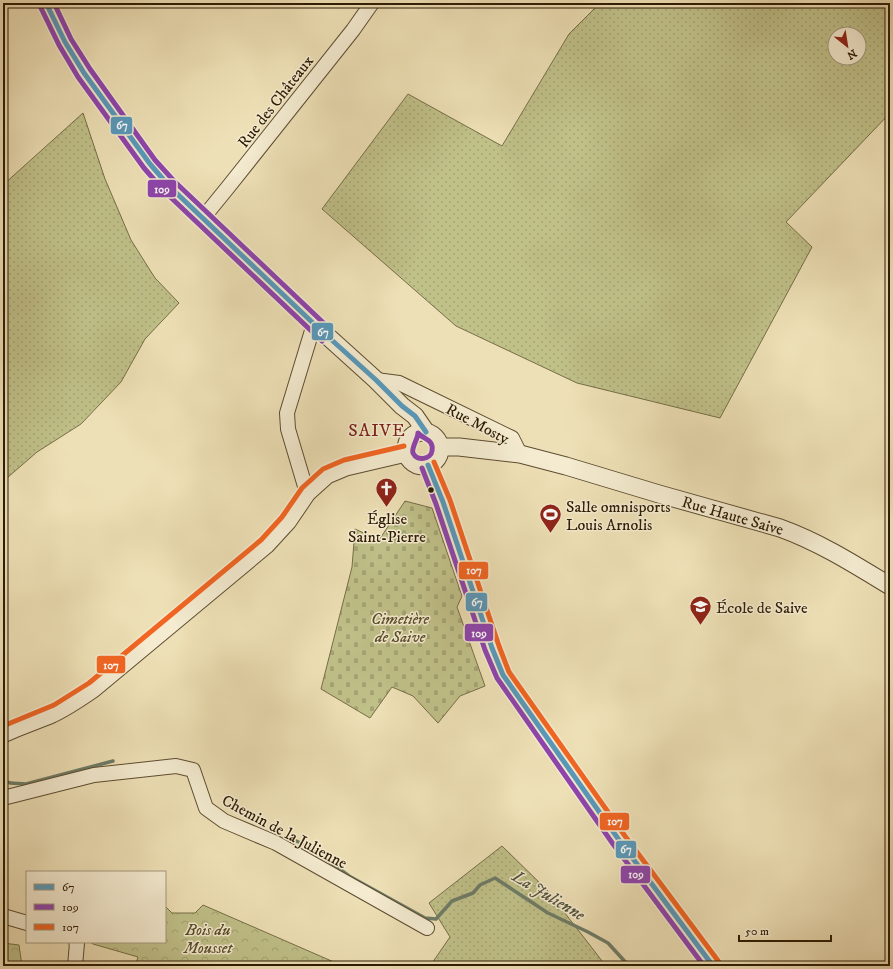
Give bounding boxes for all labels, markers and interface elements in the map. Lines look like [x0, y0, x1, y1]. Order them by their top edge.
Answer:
north arrow [827, 26, 867, 66]
text: N [844, 45, 859, 62]
street label: Rue des Châteaux [234, 51, 318, 152]
line badge: 67 [110, 116, 133, 135]
text: 67 [116, 119, 128, 133]
line badge: 109 [147, 179, 177, 198]
text: 109 [154, 183, 170, 197]
line badge: 67 [311, 322, 334, 341]
text: 67 [317, 326, 329, 340]
street label: Rue Mosty [443, 399, 513, 449]
district label: SAIVE [348, 420, 406, 442]
church icon: Église Saint-Pierre [374, 475, 400, 508]
unlabelled marker [426, 485, 436, 495]
street label: Rue Haute Saive [680, 492, 786, 540]
place label: Salle omnisports Louis Arnolis [566, 497, 671, 535]
sports icon: Salle omnisports Louis Arnolis [537, 502, 563, 535]
place label: Église Saint-Pierre [348, 509, 426, 547]
line badge: 107 [458, 561, 489, 580]
text: 107 [466, 564, 482, 578]
line badge: 67 [465, 592, 488, 612]
school or university icon: École de Saive [687, 594, 713, 627]
text: 67 [471, 596, 483, 610]
place label: École de Saive [716, 598, 808, 618]
park label: Cimetière de Saive [371, 609, 430, 647]
line badge: 109 [464, 623, 494, 642]
text: 109 [471, 627, 487, 641]
line badge: 107 [96, 655, 126, 674]
text: 107 [103, 659, 119, 673]
street label: Chemin de la Julienne [218, 790, 351, 874]
line badge: 107 [599, 812, 630, 831]
text: 107 [607, 815, 623, 829]
line badge: 67 [615, 840, 637, 859]
text: 67 [620, 843, 632, 857]
water label: La Julienne [507, 865, 590, 927]
line badge: 109 [620, 865, 651, 884]
text: 109 [628, 868, 644, 882]
legend [26, 871, 166, 943]
text: 67 [62, 880, 75, 895]
text: 109 [62, 900, 79, 915]
scale bar [739, 917, 831, 943]
text: 107 [62, 920, 79, 935]
park label: Bois du Mousset [183, 920, 233, 958]
text: 50 m [745, 924, 769, 939]

